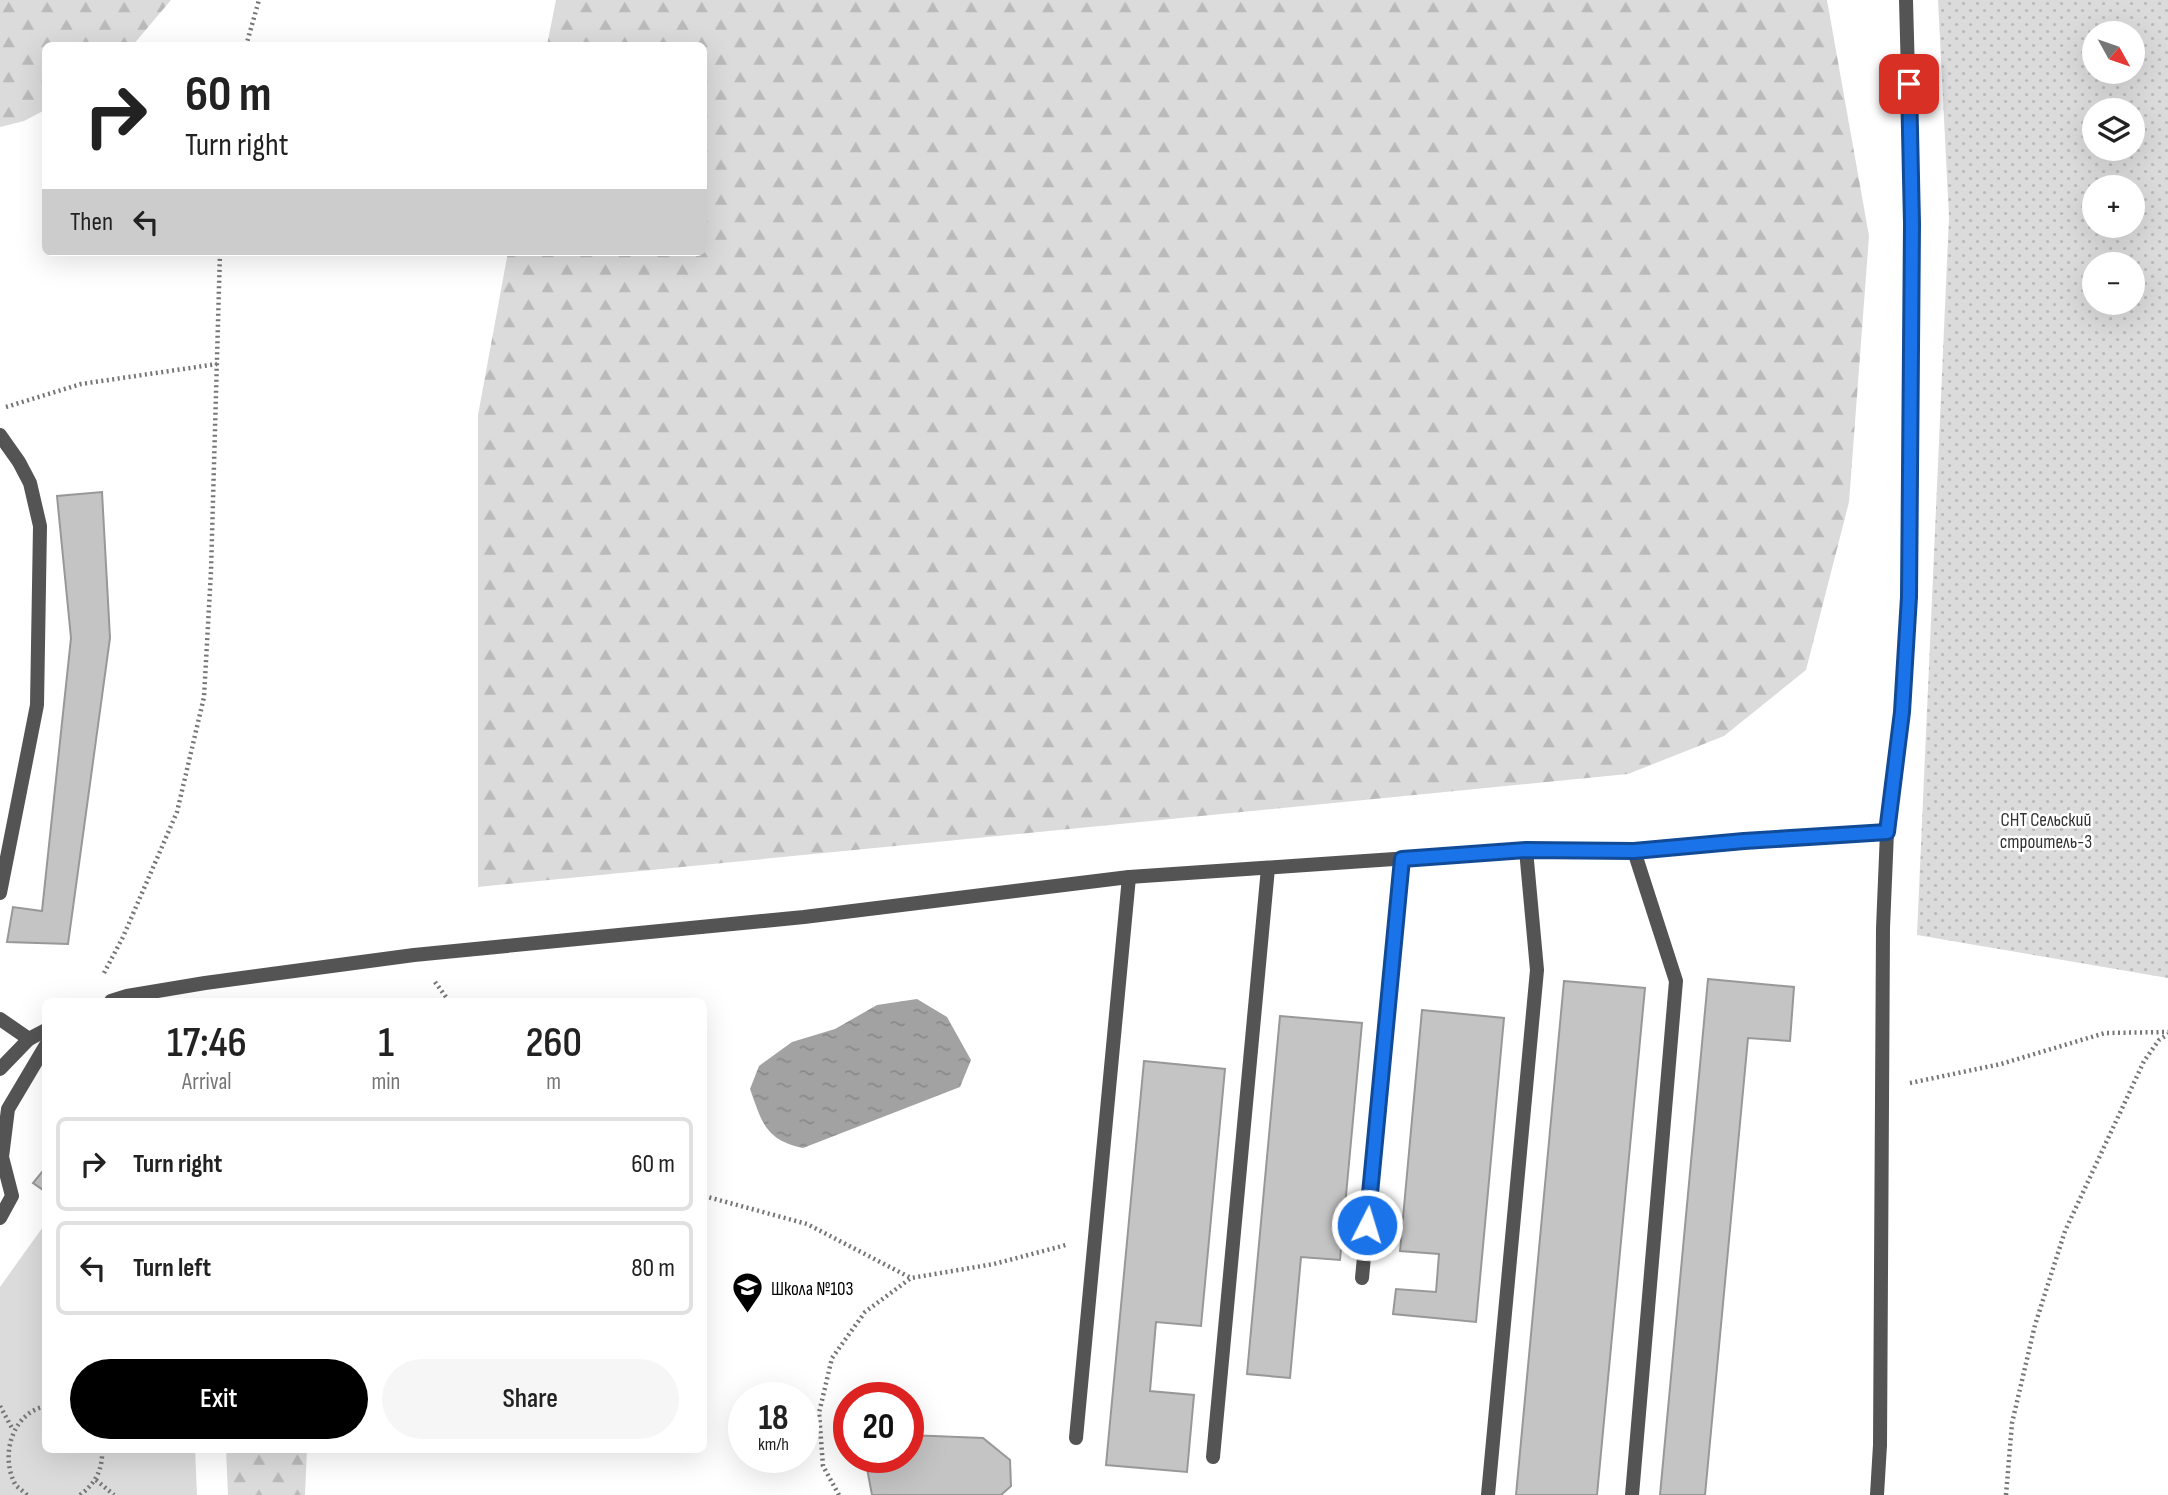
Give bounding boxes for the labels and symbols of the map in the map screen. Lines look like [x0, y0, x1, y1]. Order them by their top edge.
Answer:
north arrow [2082, 21, 2146, 84]
pin [1879, 54, 1939, 114]
park label: СНТ Сельский строитель-3 [2000, 809, 2092, 854]
position arrow [1330, 1188, 1404, 1262]
school or university icon: Школа №103 [731, 1271, 765, 1315]
place label: Школа №103 [771, 1278, 854, 1301]
speed limit sign: 20 [833, 1382, 924, 1473]

